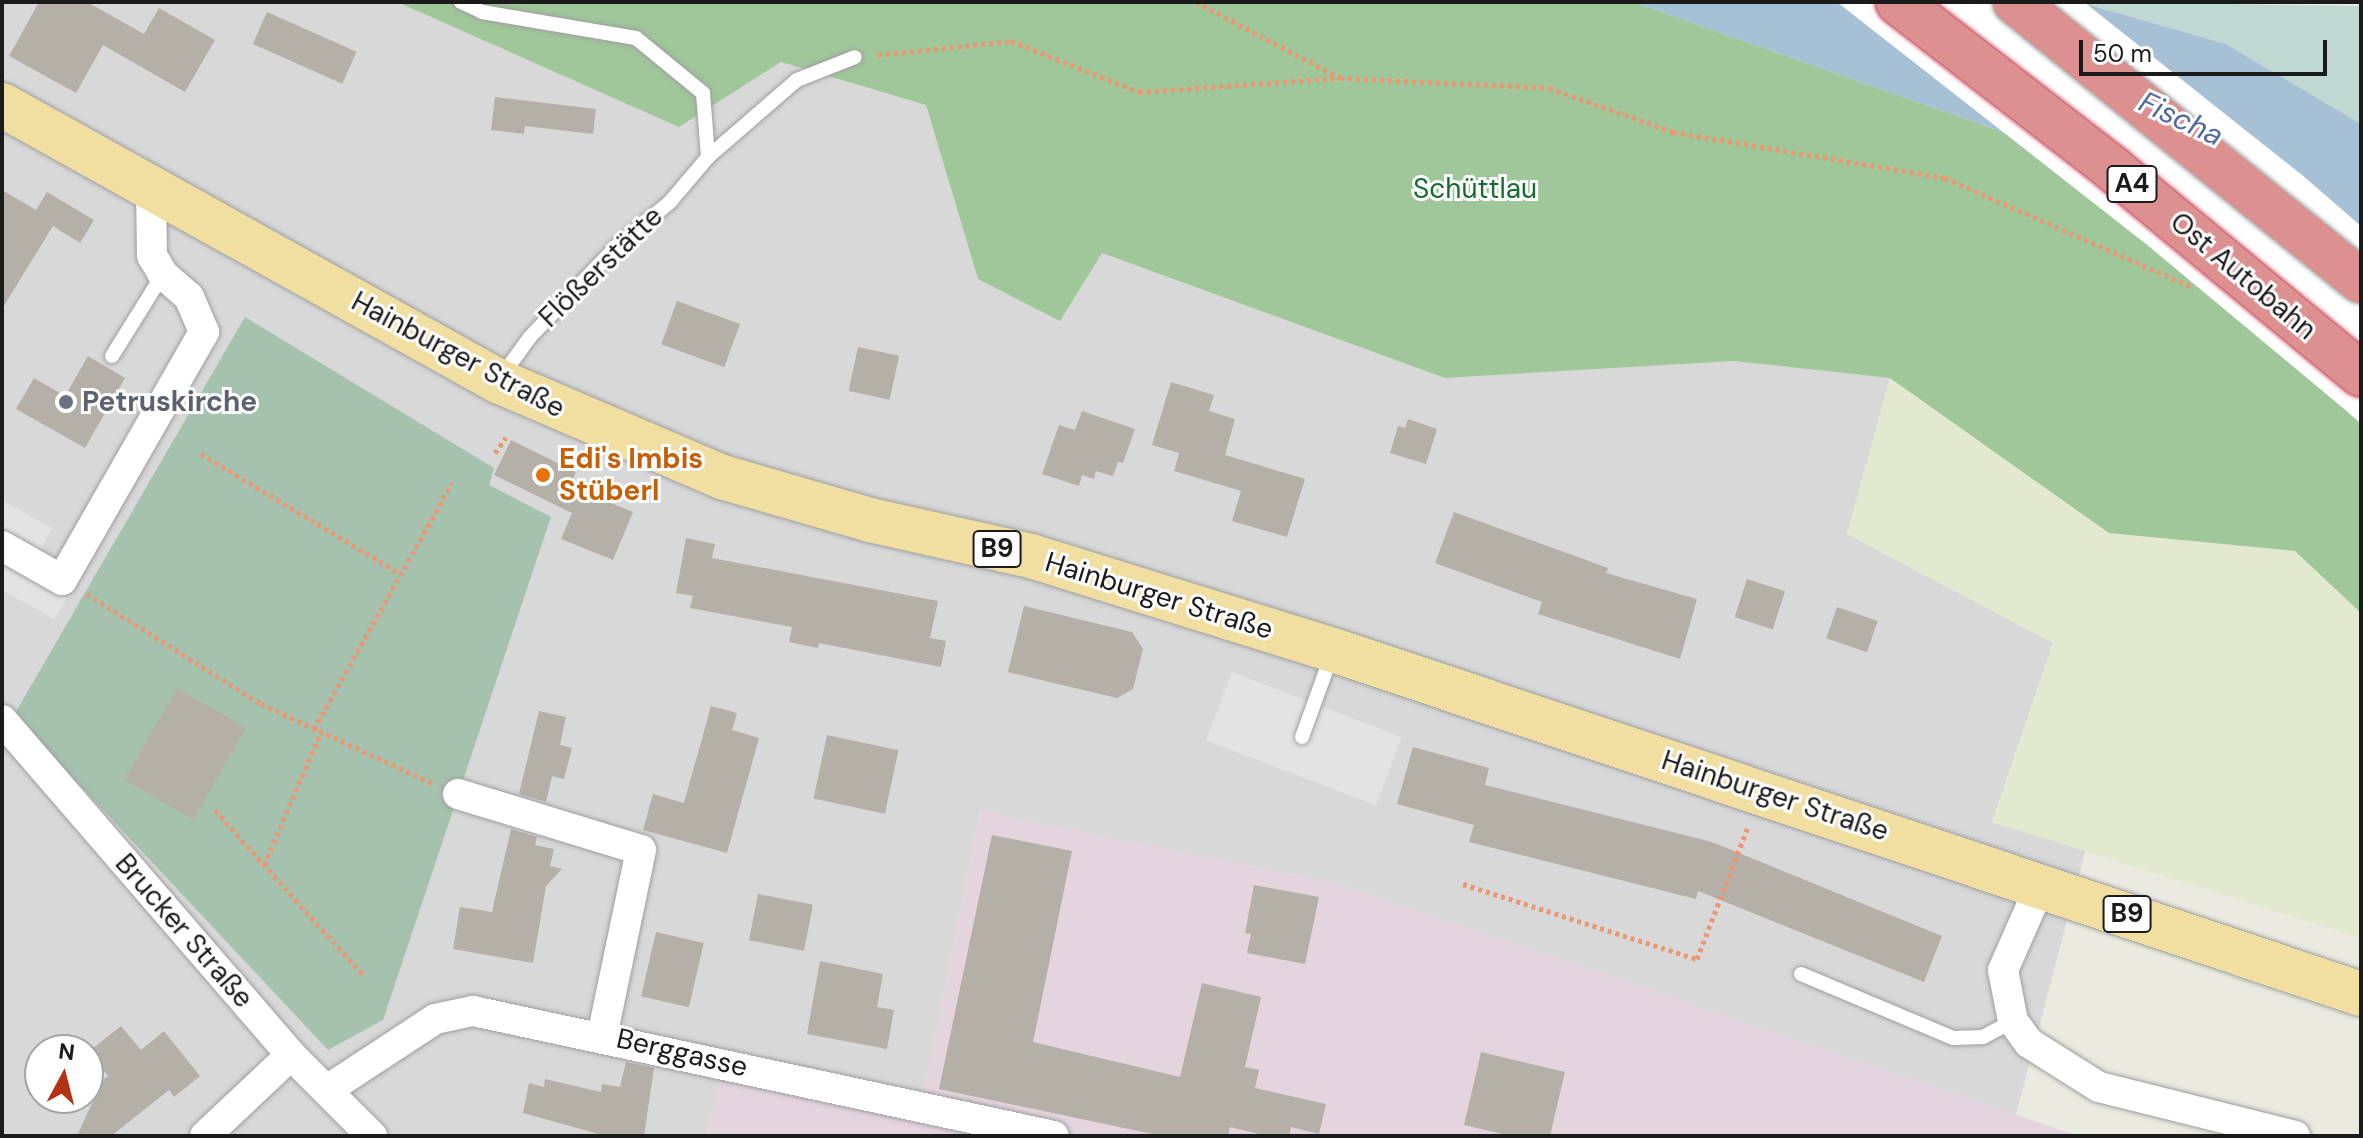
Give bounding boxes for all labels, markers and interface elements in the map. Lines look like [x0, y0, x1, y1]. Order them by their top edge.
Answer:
scale bar [2083, 24, 2331, 74]
text: 50 m [2093, 38, 2152, 69]
water label: Fischa [2133, 84, 2229, 154]
road number: A4 [2106, 162, 2158, 206]
park label: Schüttlau [1413, 172, 1537, 206]
street label: Flößerstätte [532, 200, 670, 334]
street label: Ost Autobahn [2163, 205, 2323, 347]
street label: Hainburger Straße [346, 285, 570, 425]
place label: Petruskirche [82, 385, 257, 419]
marker: Petruskirche [57, 393, 75, 411]
place label: Edi's Imbis Stüberl [559, 442, 703, 508]
marker: Edi's Imbis Stüberl [534, 466, 552, 484]
road number: B9 [971, 527, 1023, 571]
street label: Hainburger Straße [1041, 545, 1277, 647]
street label: Hainburger Straße [1657, 744, 1893, 848]
street label: Brucker Straße [108, 847, 260, 1015]
road number: B9 [2101, 892, 2153, 936]
street label: Berggasse [613, 1022, 751, 1084]
north arrow [24, 1034, 104, 1114]
text: N [57, 1036, 76, 1067]

